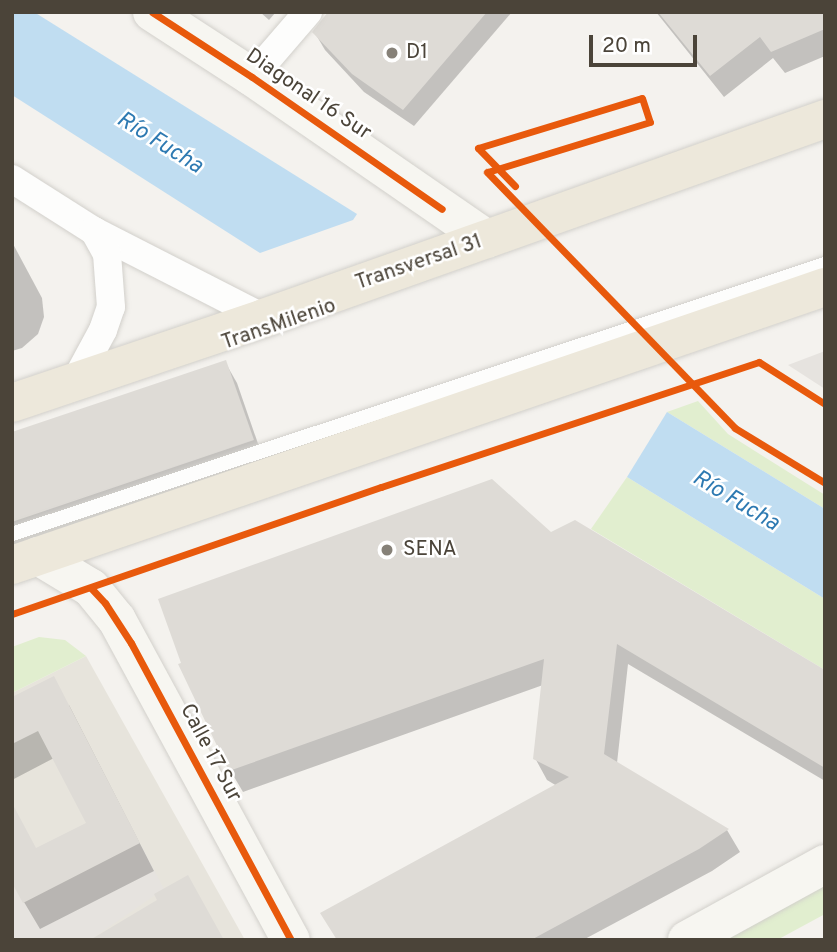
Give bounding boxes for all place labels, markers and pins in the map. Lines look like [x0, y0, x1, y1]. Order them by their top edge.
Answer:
place label: D1 [406, 40, 428, 66]
marker: D1 [384, 45, 400, 61]
place label: SENA [403, 537, 457, 563]
marker: SENA [377, 540, 397, 560]

